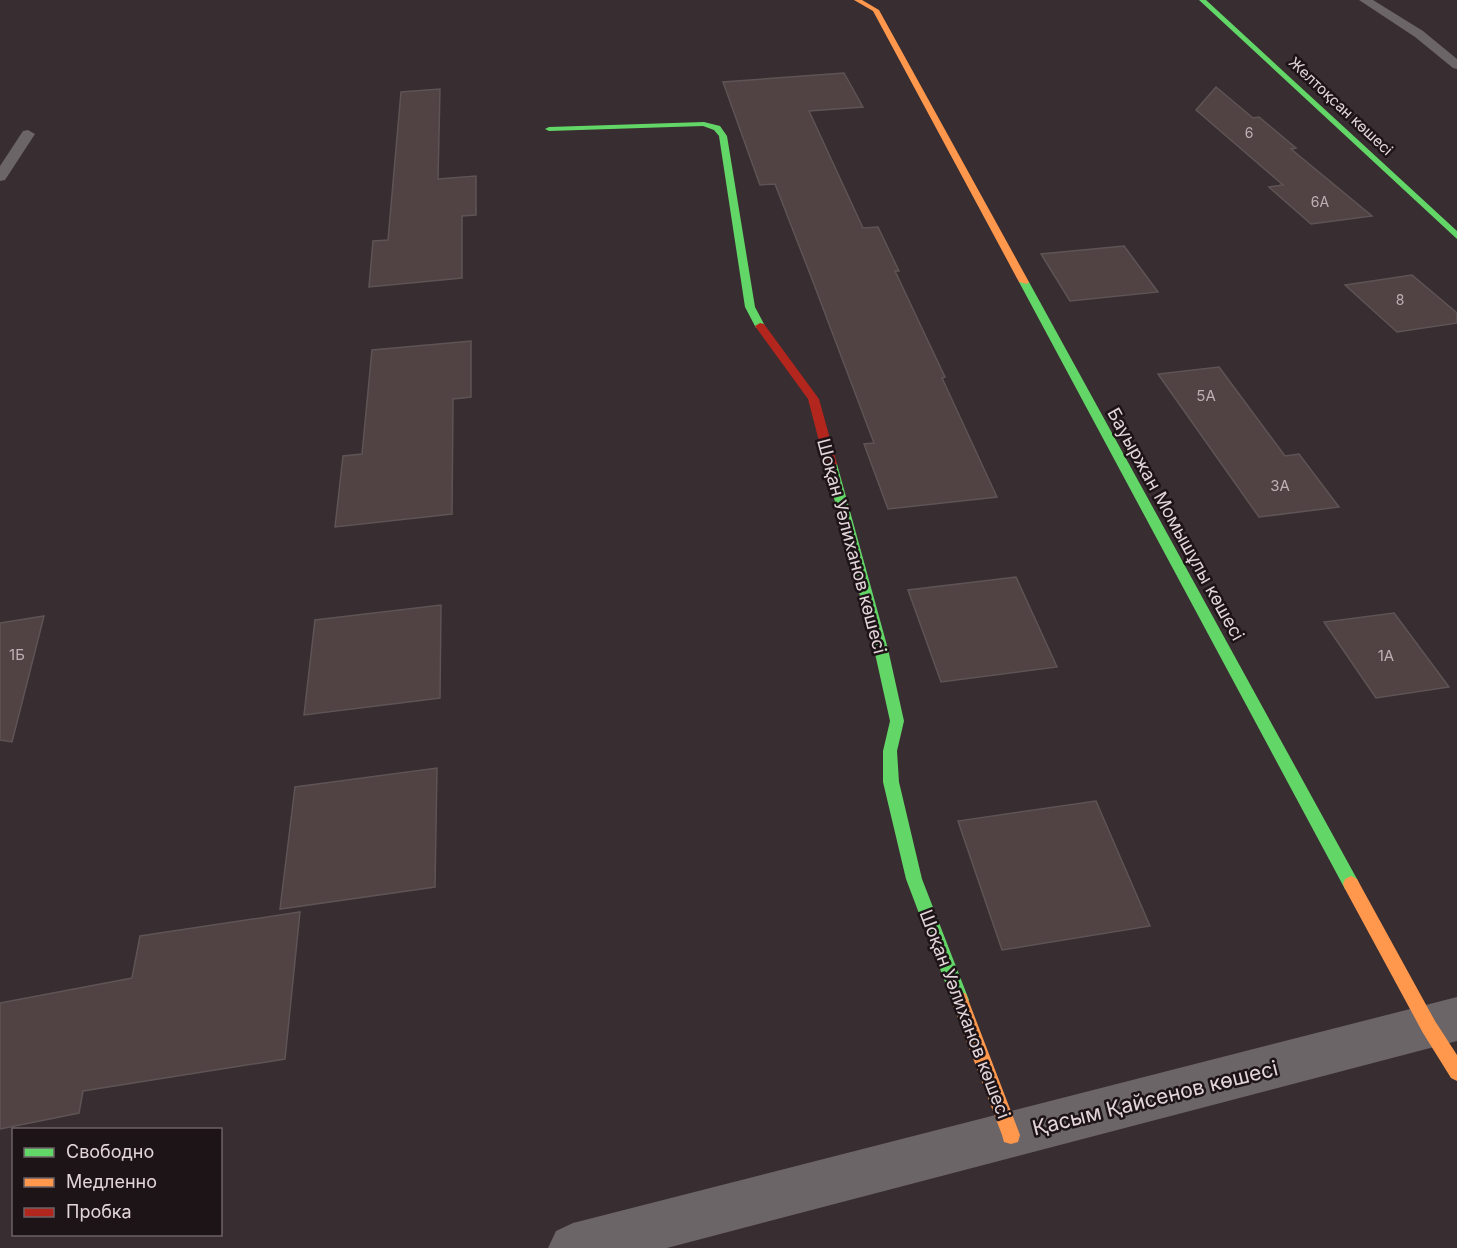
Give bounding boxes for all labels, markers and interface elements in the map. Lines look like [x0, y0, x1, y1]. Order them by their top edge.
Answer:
street label: Желтоқсан көшесі [1285, 53, 1397, 159]
house number: 6 [1245, 124, 1253, 141]
house number: 6А [1311, 193, 1330, 210]
house number: 8 [1396, 291, 1404, 308]
house number: 5А [1196, 386, 1216, 405]
street label: Бауыржан Момышұлы көшесі [1103, 404, 1249, 644]
street label: Шоқан Уәлиханов көшесі [813, 436, 891, 656]
house number: 3А [1270, 476, 1290, 495]
house number: 1Б [9, 645, 25, 664]
house number: 1А [1378, 646, 1394, 665]
street label: Шоқан Уәлиханов көшесі [915, 907, 1015, 1121]
street label: Қасым Қайсенов көшесі [1030, 1055, 1280, 1141]
legend [12, 1128, 222, 1236]
text: Свободно [66, 1141, 154, 1162]
text: Медленно [66, 1171, 157, 1192]
text: Пробка [66, 1201, 132, 1222]

